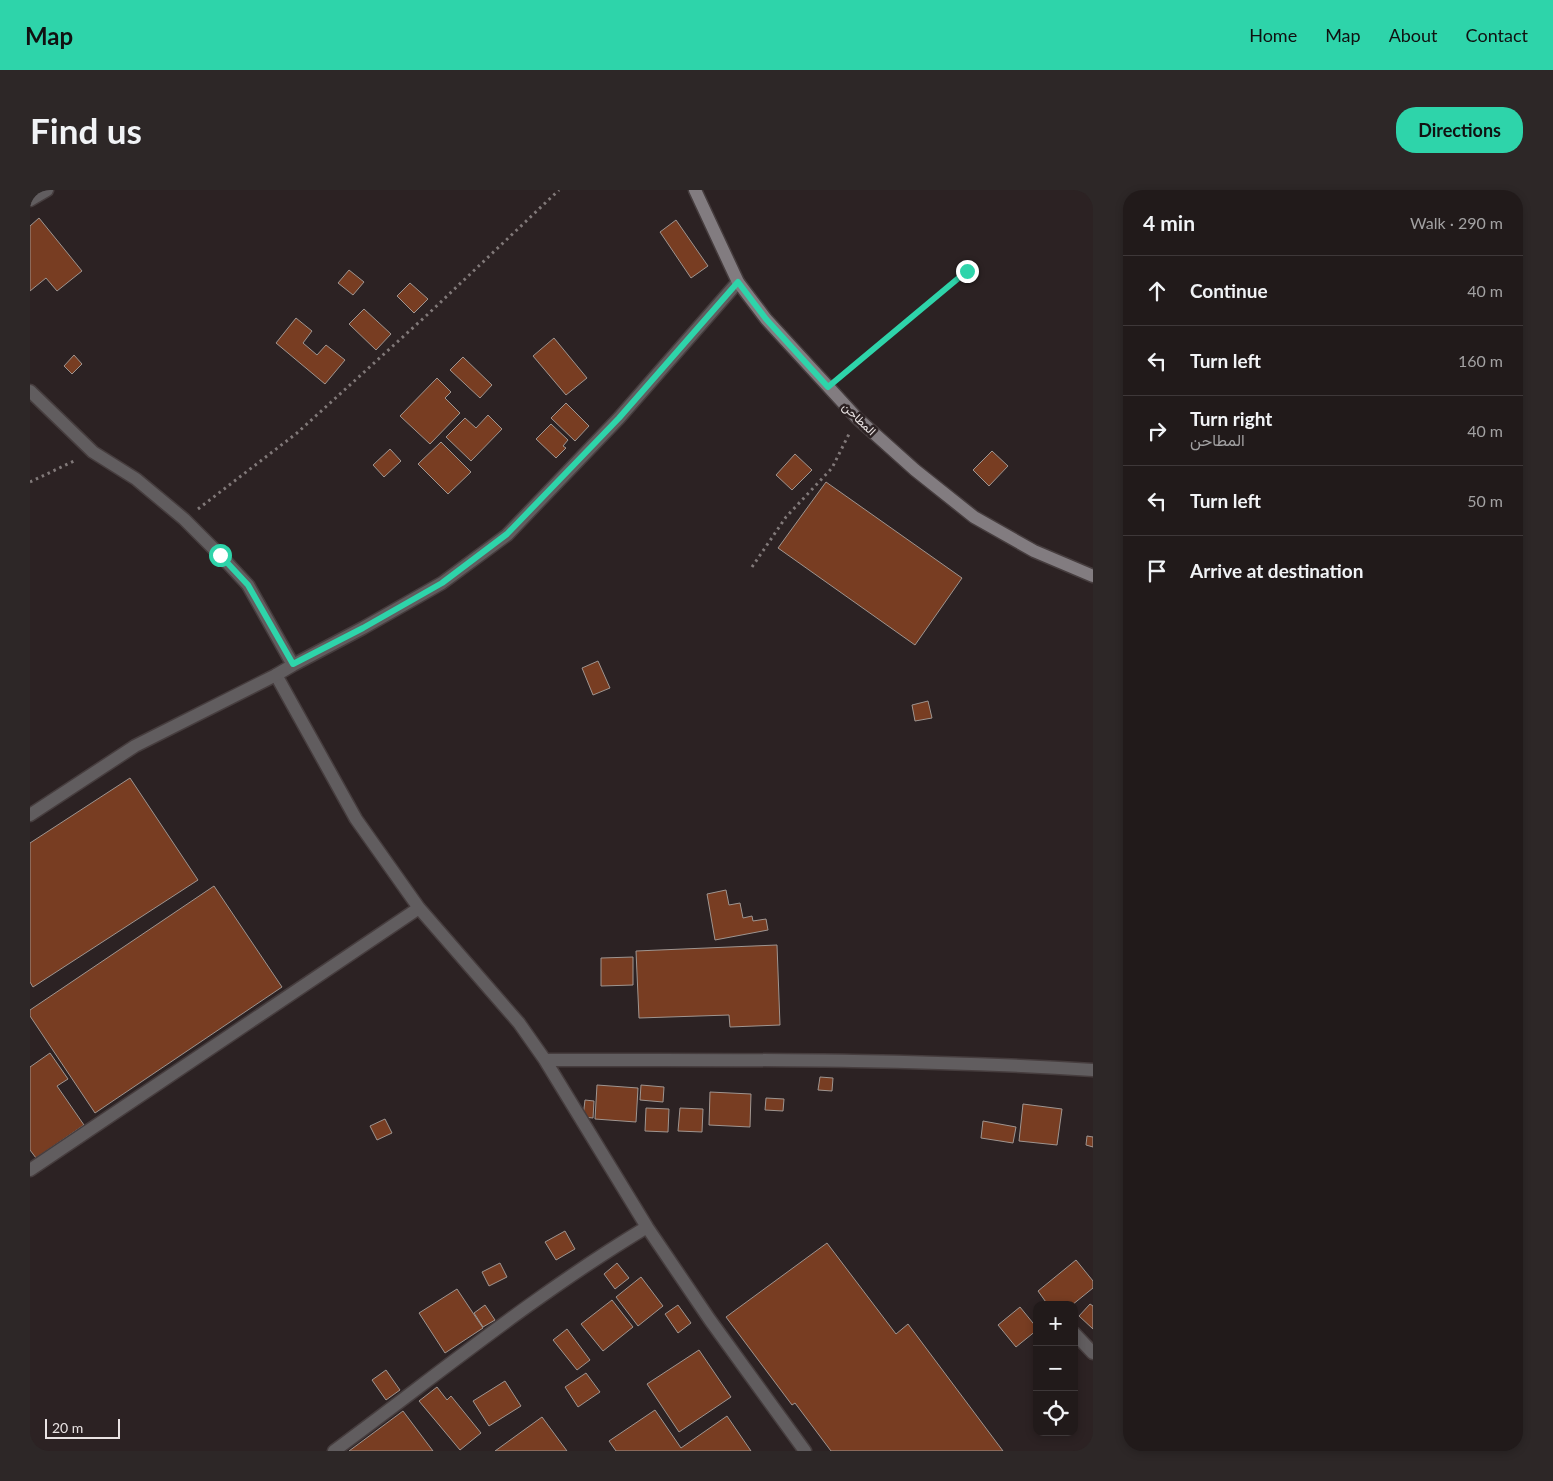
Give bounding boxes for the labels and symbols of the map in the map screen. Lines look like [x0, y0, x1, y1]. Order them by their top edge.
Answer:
route end [956, 260, 979, 283]
street label: المطاحن [839, 399, 879, 439]
route start [209, 544, 232, 567]
scale bar [45, 1416, 120, 1439]

